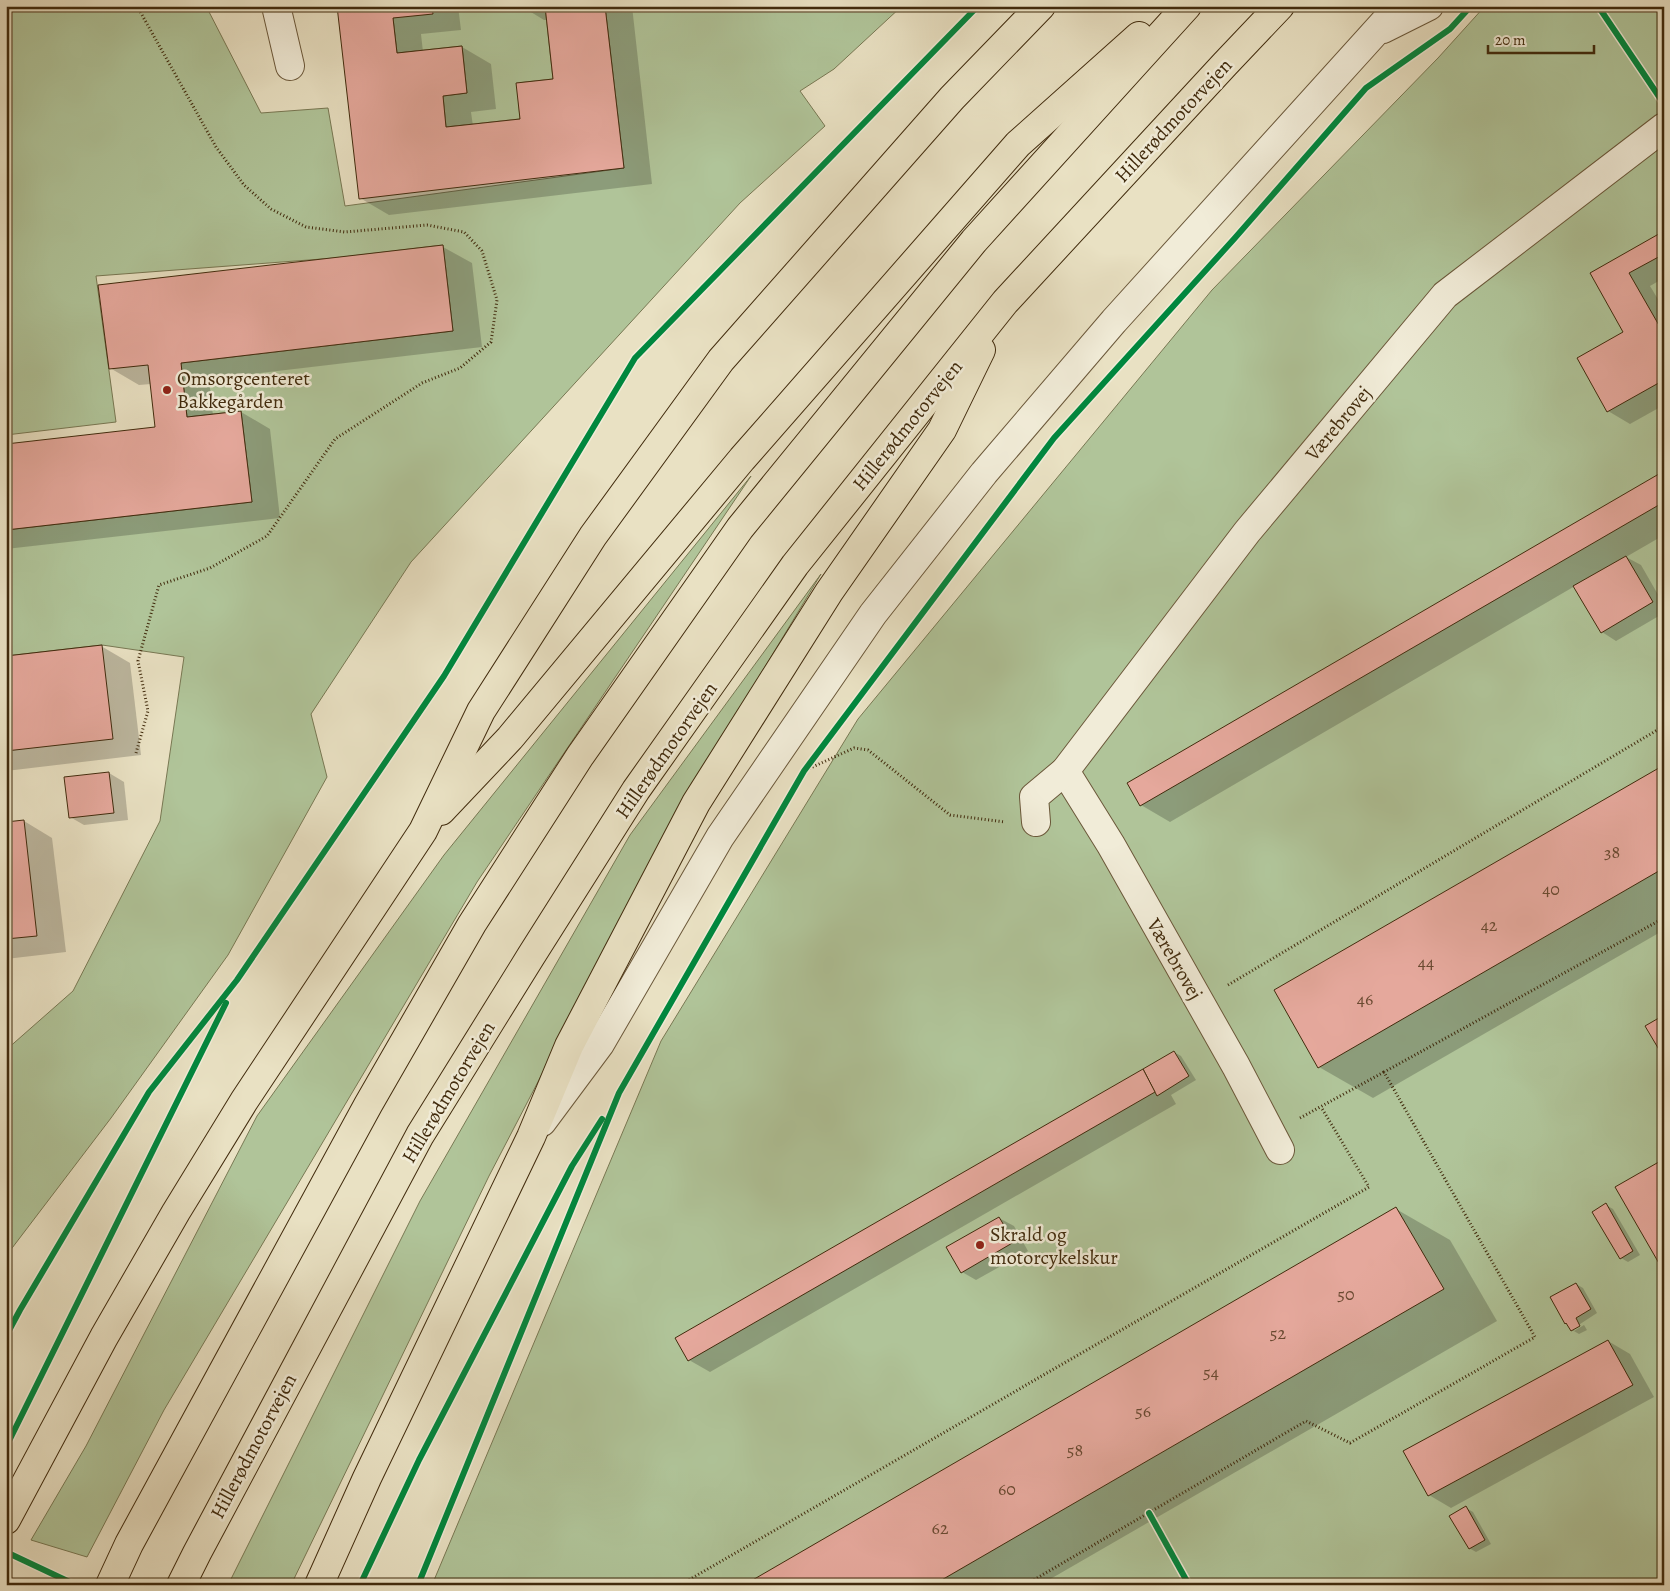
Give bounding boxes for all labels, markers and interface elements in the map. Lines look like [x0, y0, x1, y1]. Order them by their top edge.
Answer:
scale bar [1488, 22, 1594, 54]
text: 20 m [1495, 30, 1526, 50]
street label: Hillerødmotorvejen [1109, 52, 1238, 188]
street label: Hillerødmotorvejen [846, 354, 969, 496]
place label: Omsorgcenteret Bakkegården [177, 365, 310, 415]
street label: Værebrovej [1299, 380, 1378, 467]
marker: Omsorgcenteret Bakkegården [161, 384, 173, 396]
street label: Hillerødmotorvejen [609, 677, 724, 824]
house number: 38 [1604, 840, 1620, 864]
house number: 40 [1542, 877, 1560, 901]
street label: Værebrovej [1140, 913, 1209, 1005]
house number: 42 [1481, 913, 1498, 937]
house number: 44 [1418, 950, 1434, 974]
house number: 46 [1357, 987, 1373, 1011]
street label: Hillerødmotorvejen [395, 1016, 501, 1168]
place label: Skrald og motorcykelskur [990, 1221, 1118, 1271]
marker: Skrald og motorcykelskur [974, 1239, 986, 1251]
house number: 50 [1337, 1282, 1355, 1306]
house number: 52 [1270, 1321, 1287, 1345]
house number: 54 [1203, 1360, 1219, 1384]
street label: Hillerødmotorvejen [204, 1369, 303, 1524]
house number: 56 [1135, 1399, 1151, 1423]
house number: 58 [1067, 1438, 1083, 1462]
house number: 60 [998, 1477, 1016, 1501]
house number: 62 [932, 1516, 949, 1540]

